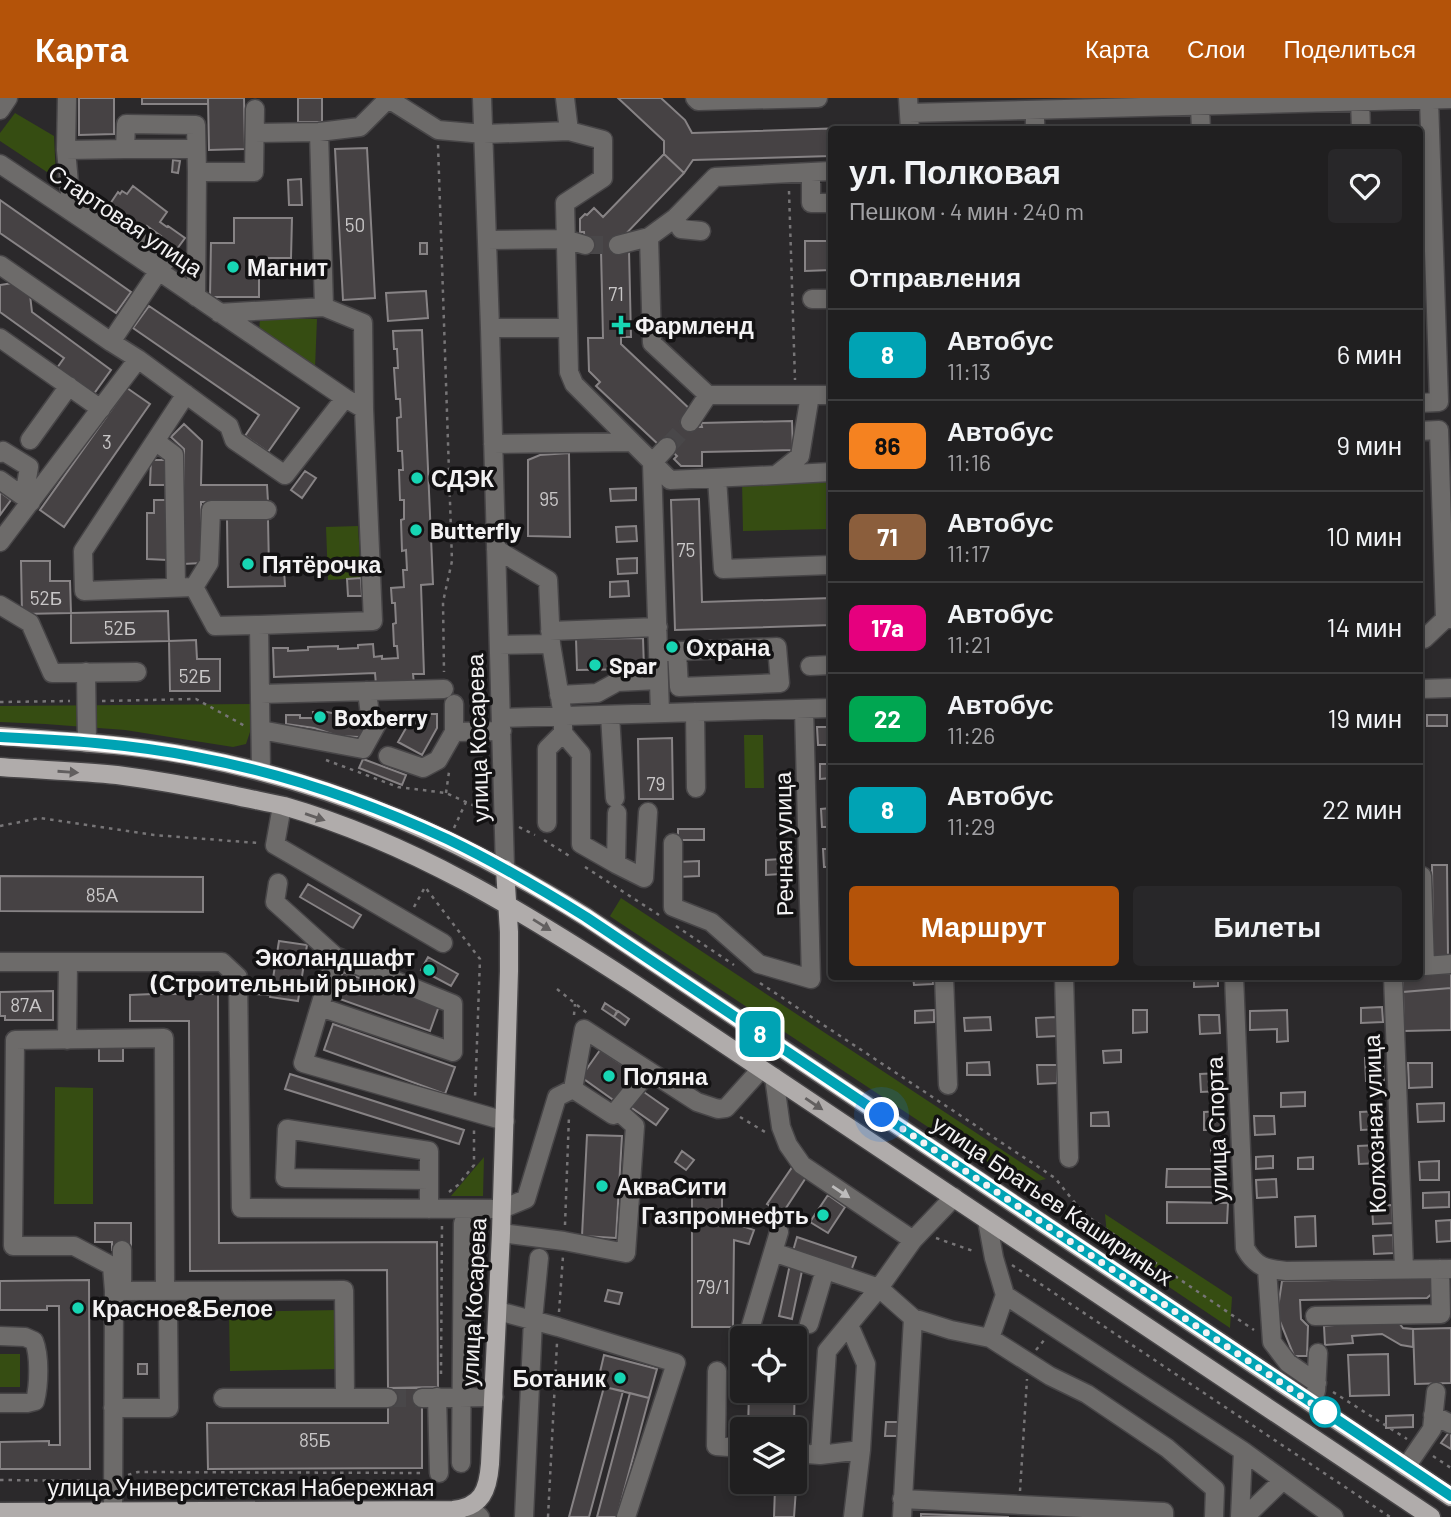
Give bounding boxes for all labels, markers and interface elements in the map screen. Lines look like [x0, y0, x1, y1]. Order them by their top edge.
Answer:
text: Карта [35, 29, 128, 69]
text: Карта [1085, 34, 1149, 63]
text: Слои [1187, 34, 1245, 63]
text: Поделиться [1283, 34, 1416, 63]
button: heart [1328, 149, 1402, 223]
text: ул. Полковая [849, 151, 1061, 191]
street label: Стартовая улица [44, 158, 209, 282]
text: Пешком · 4 мин · 240 m [849, 197, 1084, 225]
house number: 50 [345, 213, 365, 236]
place label: Магнит [247, 253, 328, 281]
marker: Магнит [225, 259, 241, 275]
text: Отправления [849, 261, 1021, 292]
house number: 71 [608, 282, 624, 305]
place label: Фармленд [635, 311, 754, 339]
marker: Фармленд [613, 317, 629, 333]
text: Автобус [947, 324, 1054, 355]
text: 6 мин [1337, 338, 1402, 369]
text: 8 [881, 340, 894, 369]
text: 11:13 [947, 357, 991, 385]
text: Автобус [947, 415, 1054, 446]
text: 9 мин [1336, 429, 1402, 460]
house number: 3 [102, 430, 112, 453]
text: 86 [875, 431, 900, 460]
text: 11:16 [947, 448, 991, 476]
place label: СДЭК [431, 464, 495, 492]
marker: СДЭК [409, 470, 425, 486]
house number: 95 [539, 487, 559, 510]
text: Автобус [947, 506, 1054, 537]
place label: Butterfly [430, 516, 522, 544]
text: 10 мин [1326, 520, 1402, 551]
marker: Butterfly [408, 522, 424, 538]
text: 71 [877, 522, 898, 551]
house number: 75 [677, 538, 695, 561]
text: 11:17 [947, 539, 990, 567]
place label: Пятёрочка [262, 550, 381, 578]
marker: Пятёрочка [240, 556, 256, 572]
house number: 52Б [30, 586, 62, 609]
text: Автобус [947, 597, 1054, 628]
text: 14 мин [1327, 611, 1402, 642]
text: 17a [871, 613, 904, 642]
house number: 52Б [104, 616, 136, 639]
text: 11:21 [947, 630, 991, 658]
place label: Охрана [686, 633, 770, 661]
marker: Охрана [664, 639, 680, 655]
place label: Spar [609, 651, 657, 679]
street label: улица Косарева [460, 653, 494, 823]
marker: Spar [587, 657, 603, 673]
house number: 52Б [179, 664, 211, 687]
text: Автобус [947, 688, 1054, 719]
text: 19 мин [1327, 702, 1402, 733]
place label: Boxberry [334, 703, 428, 731]
text: 22 [874, 704, 901, 733]
marker: Boxberry [312, 709, 328, 725]
text: 11:26 [947, 721, 995, 749]
one-way arrow [57, 767, 79, 778]
house number: 79 [647, 772, 665, 795]
street label: Речная улица [768, 772, 798, 916]
text: Автобус [947, 779, 1054, 810]
text: 22 мин [1322, 793, 1402, 824]
text: 8 [881, 795, 894, 824]
one-way arrow [305, 812, 326, 823]
text: 11:29 [947, 812, 995, 840]
house number: 85А [86, 883, 118, 906]
button: Маршрут [849, 886, 1119, 966]
button: Билеты [1133, 886, 1402, 966]
one-way arrow [533, 919, 552, 932]
place label: Эколандшафт (Строительный рынок) [150, 943, 415, 997]
marker: Эколандшафт (Строительный рынок) [421, 962, 437, 978]
house number: 87А [10, 993, 42, 1016]
line badge: 8 [737, 1011, 783, 1057]
text: 8 [754, 1019, 766, 1048]
street label: Колхозная улица [1357, 1034, 1391, 1214]
street label: улица Спорта [1199, 1056, 1233, 1202]
place label: Поляна [623, 1062, 708, 1090]
marker: Поляна [601, 1068, 617, 1084]
one-way arrow [805, 1097, 823, 1111]
your location [864, 1097, 899, 1132]
street label: улица Братьев Кашириных [927, 1109, 1179, 1291]
place label: АкваСити [616, 1172, 727, 1200]
marker: АкваСити [594, 1178, 610, 1194]
one-way arrow [832, 1185, 850, 1199]
place label: Газпромнефть [641, 1201, 809, 1229]
marker: Газпромнефть [815, 1207, 831, 1223]
street label: улица Косарева [455, 1217, 491, 1387]
house number: 79/1 [696, 1275, 730, 1298]
place label: Красное&Белое [92, 1294, 273, 1322]
marker: Красное&Белое [70, 1300, 86, 1316]
map controls [730, 1326, 807, 1494]
button: locate [730, 1326, 807, 1403]
place label: Ботаник [512, 1364, 606, 1392]
marker: Ботаник [612, 1370, 628, 1386]
unlabelled marker [1310, 1397, 1340, 1427]
button: layers [730, 1417, 807, 1494]
house number: 85Б [299, 1428, 331, 1451]
street label: улица Университетская Набережная [47, 1473, 435, 1501]

